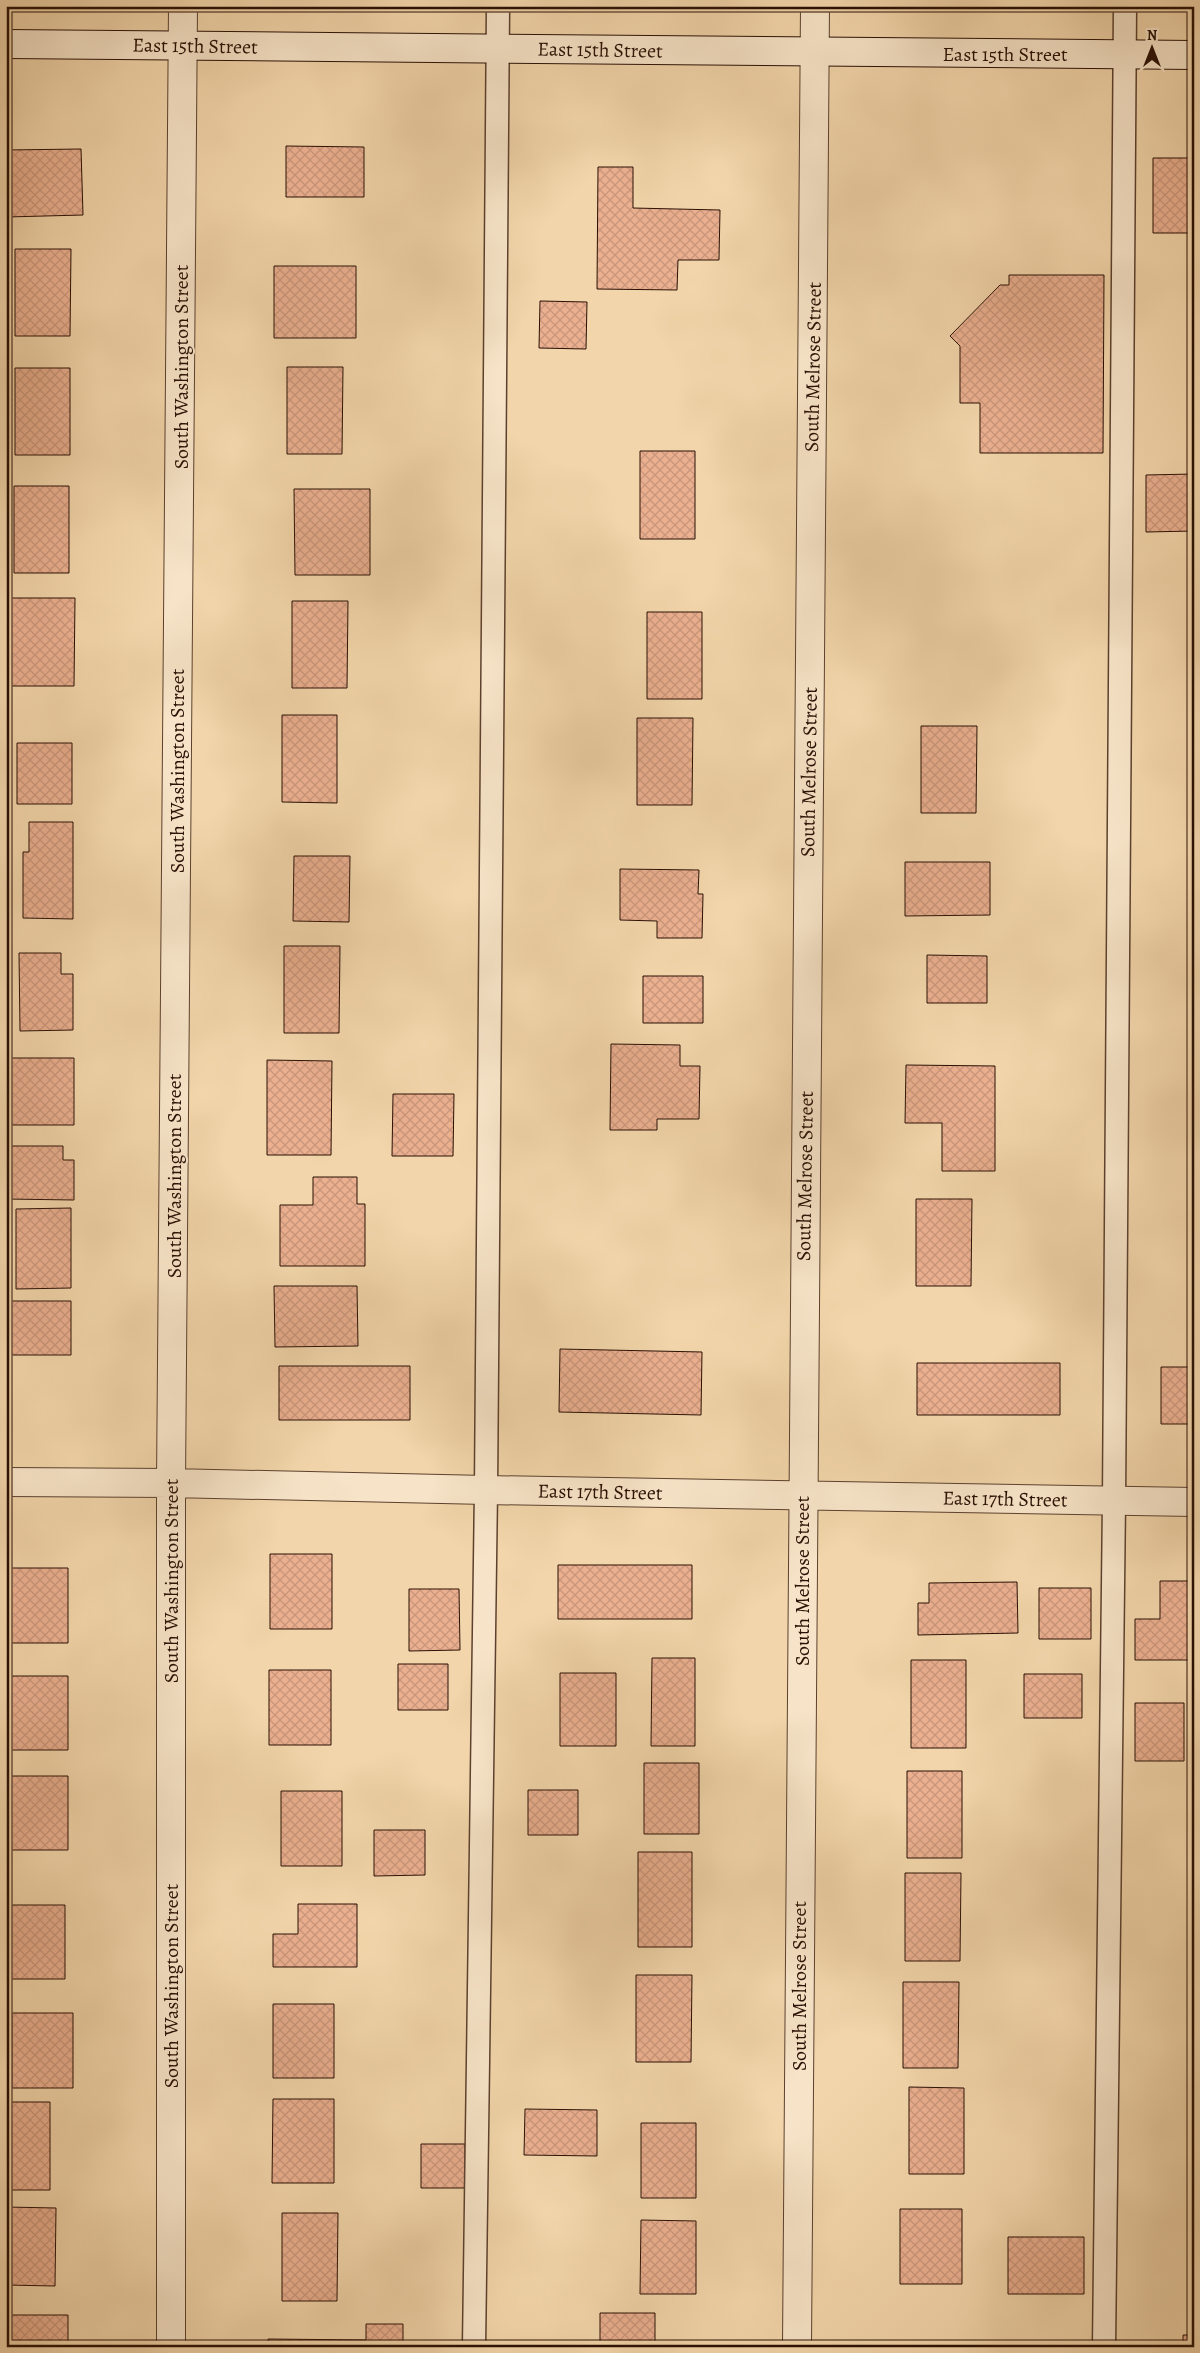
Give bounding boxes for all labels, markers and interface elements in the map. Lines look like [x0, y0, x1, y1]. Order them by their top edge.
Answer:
north arrow [1128, 22, 1178, 72]
text: N [1147, 26, 1157, 45]
street label: East 15th Street [132, 31, 258, 61]
street label: East 15th Street [537, 35, 663, 65]
street label: East 15th Street [942, 41, 1068, 68]
street label: South Washington Street [168, 264, 195, 469]
street label: South Melrose Street [798, 281, 828, 452]
street label: South Washington Street [164, 668, 191, 873]
street label: South Melrose Street [794, 686, 824, 857]
street label: South Washington Street [161, 1073, 188, 1278]
street label: South Melrose Street [790, 1090, 820, 1261]
street label: East 17th Street [537, 1477, 663, 1507]
street label: South Washington Street [158, 1478, 185, 1683]
street label: East 17th Street [942, 1484, 1068, 1514]
street label: South Melrose Street [789, 1496, 816, 1666]
street label: South Washington Street [158, 1883, 185, 2088]
street label: South Melrose Street [786, 1901, 813, 2071]

